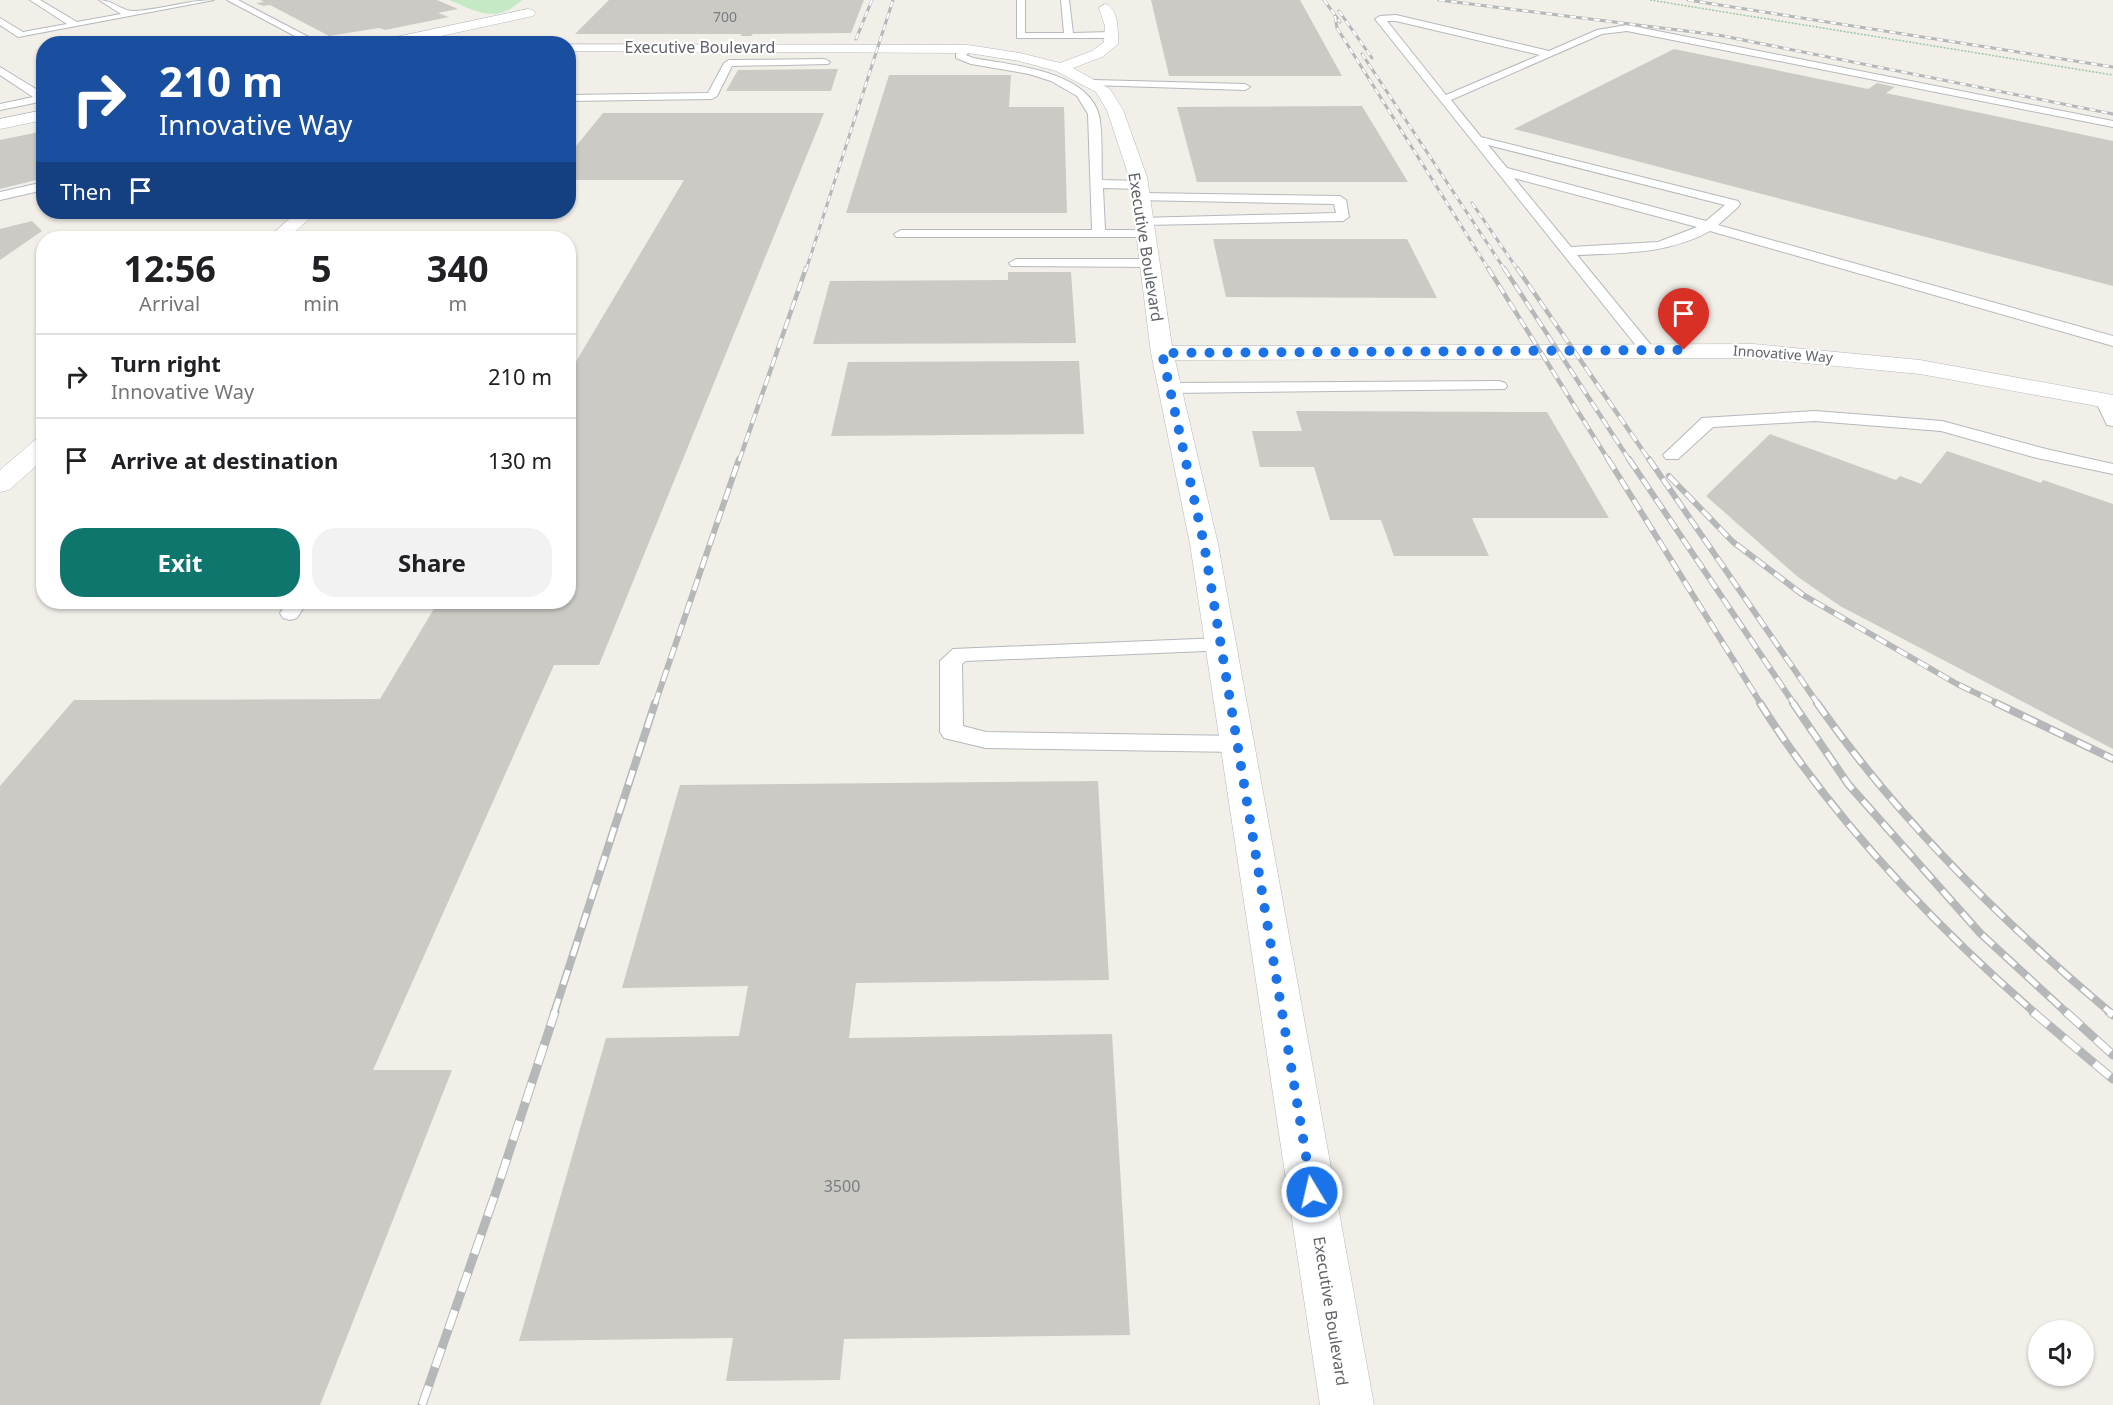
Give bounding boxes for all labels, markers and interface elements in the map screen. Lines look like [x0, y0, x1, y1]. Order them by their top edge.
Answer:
house number: 700 [713, 7, 737, 26]
street label: Executive Boulevard [625, 36, 775, 58]
text: 210 m [159, 52, 283, 109]
icon: right [60, 60, 138, 138]
text: Innovative Way [159, 106, 352, 143]
street label: Executive Boulevard [1123, 171, 1169, 323]
icon: arrive [124, 174, 157, 207]
text: Then [60, 176, 112, 206]
text: 12:56 [123, 244, 216, 293]
text: 5 [311, 244, 332, 293]
text: 340 [427, 244, 489, 293]
pin [1658, 288, 1709, 350]
text: Arrival [139, 290, 200, 317]
text: min [303, 290, 339, 317]
text: m [448, 290, 467, 317]
icon: arrive [1667, 297, 1700, 330]
street label: Innovative Way [1732, 341, 1835, 367]
text: Turn right [111, 348, 221, 378]
icon: right [60, 360, 93, 393]
text: 210 m [488, 361, 552, 391]
text: Innovative Way [111, 378, 254, 405]
icon: arrive [60, 444, 93, 477]
text: Arrive at destination [111, 445, 338, 475]
text: 130 m [488, 445, 552, 475]
button: Exit [60, 528, 300, 597]
button: Share [312, 528, 552, 597]
position arrow [1280, 1160, 1344, 1224]
house number: 3500 [824, 1175, 860, 1197]
street label: Executive Boulevard [1308, 1235, 1354, 1387]
map controls [2028, 1320, 2094, 1386]
button: sound [2028, 1320, 2094, 1386]

